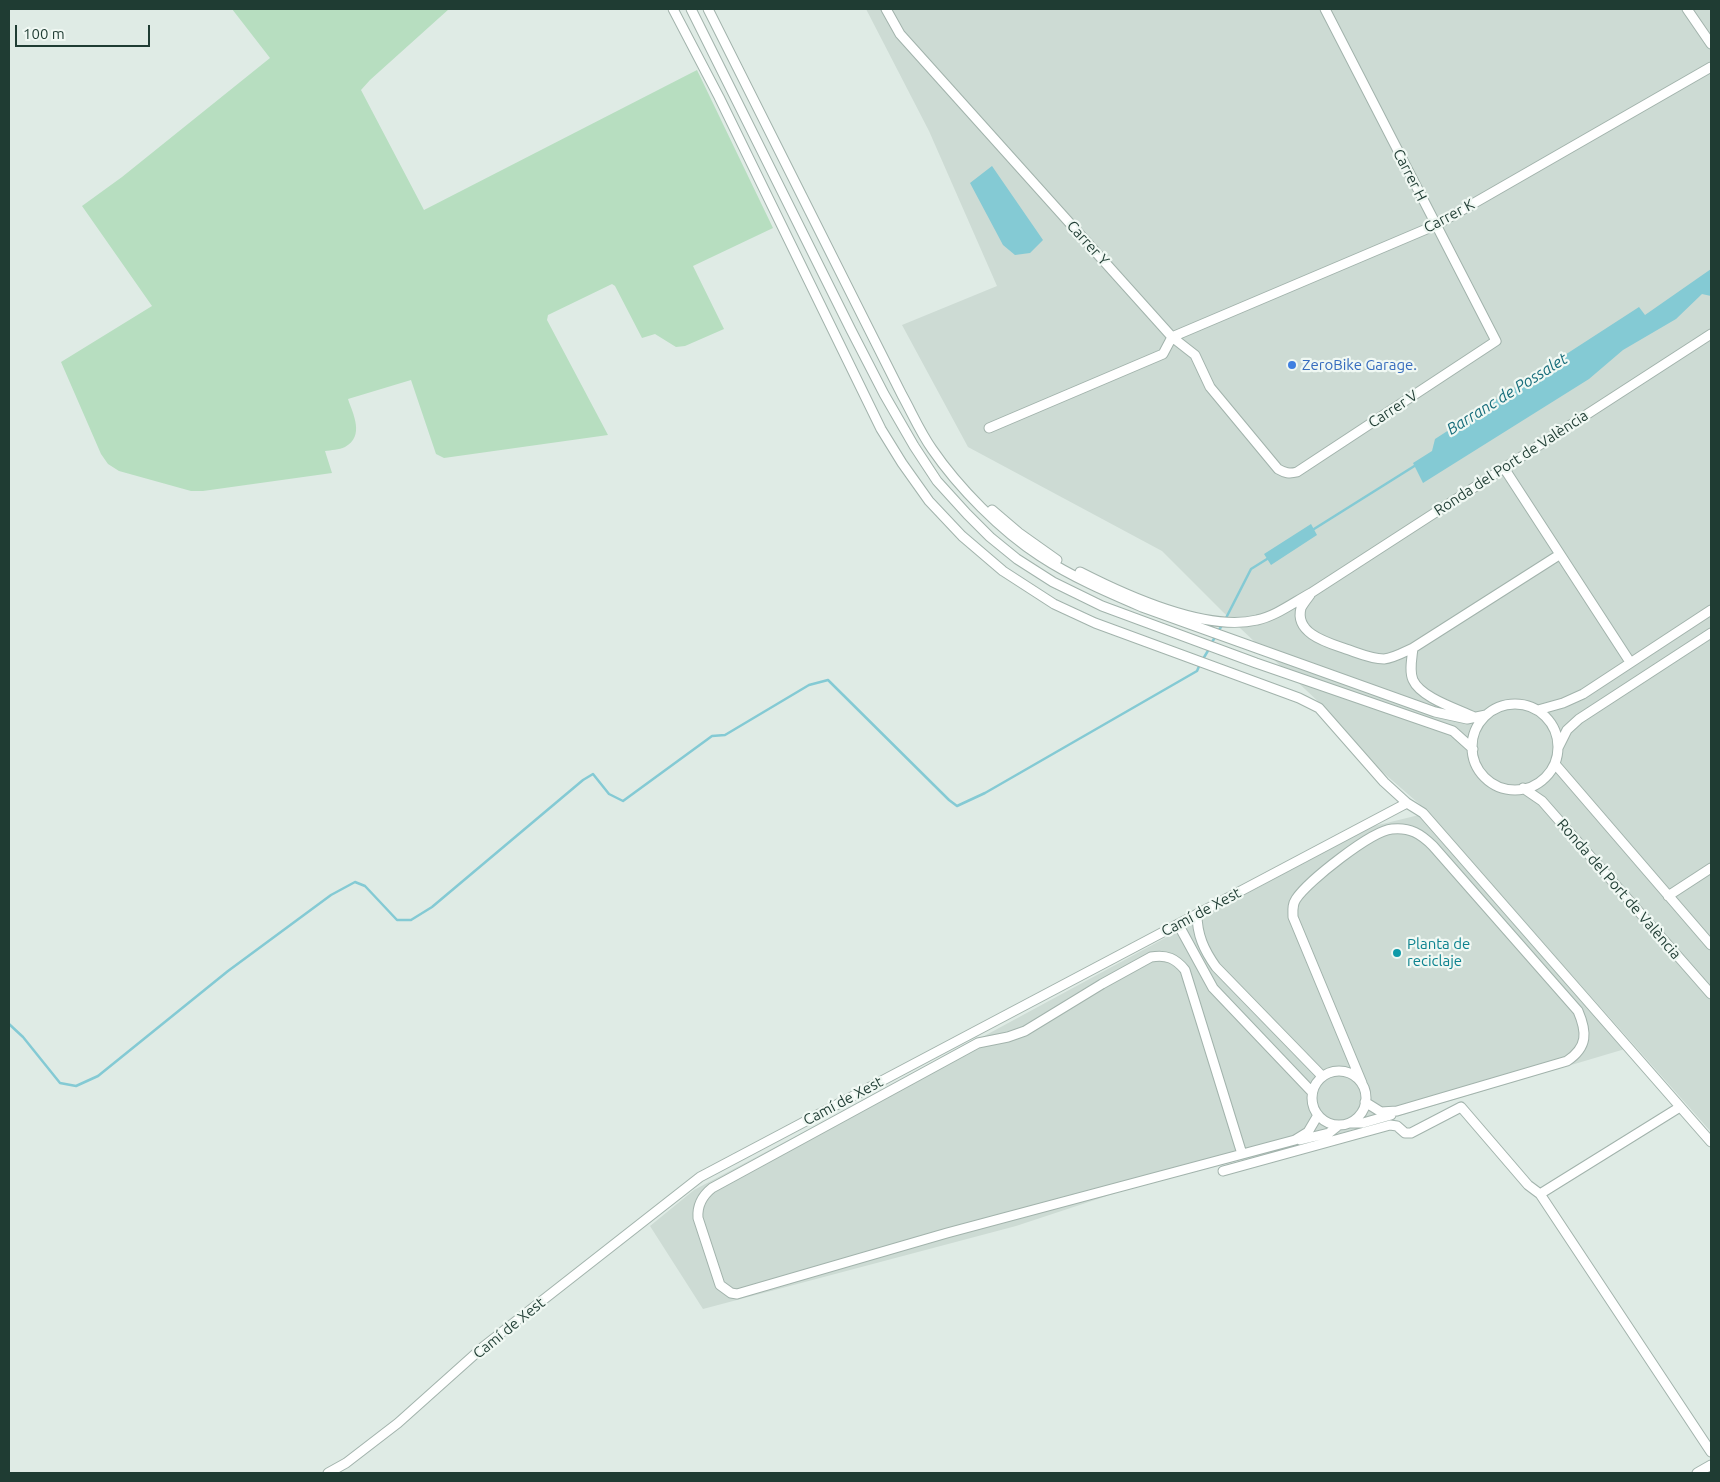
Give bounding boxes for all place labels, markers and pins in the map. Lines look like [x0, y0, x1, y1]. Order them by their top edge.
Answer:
place label: ZeroBike Garage. [1302, 356, 1417, 374]
marker: ZeroBike Garage. [1286, 359, 1298, 371]
place label: Planta de reciclaje [1407, 935, 1470, 970]
marker: Planta de reciclaje [1391, 947, 1403, 959]

